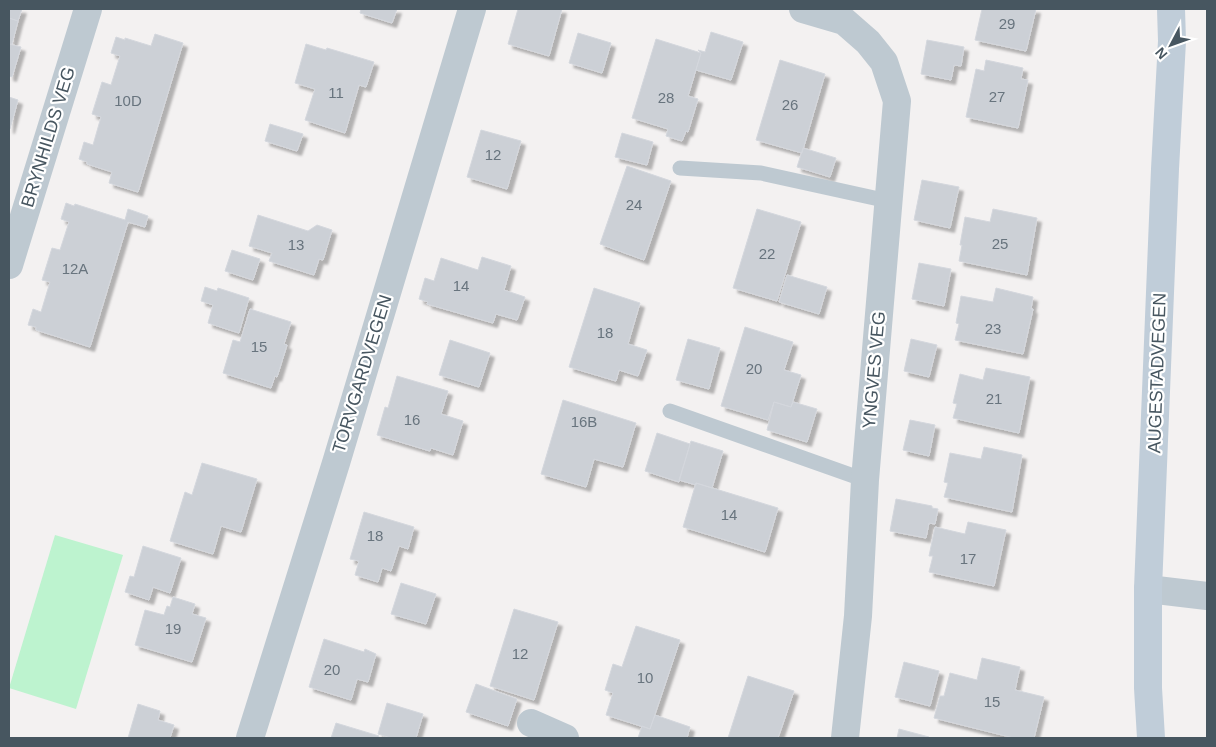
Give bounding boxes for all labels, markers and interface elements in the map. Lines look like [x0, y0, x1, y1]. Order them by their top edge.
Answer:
house number: 29 [999, 15, 1015, 32]
north arrow [1146, 20, 1196, 70]
text: N [1152, 44, 1171, 63]
street label: BRYNHILDS VEG [17, 64, 79, 210]
house number: 11 [328, 84, 344, 101]
house number: 27 [989, 88, 1005, 105]
house number: 28 [658, 89, 674, 106]
house number: 10D [114, 92, 142, 109]
house number: 26 [782, 96, 798, 113]
house number: 12 [485, 146, 501, 163]
house number: 24 [626, 196, 642, 213]
house number: 25 [992, 235, 1008, 252]
house number: 13 [288, 236, 304, 253]
house number: 22 [759, 245, 775, 262]
house number: 12A [62, 260, 88, 277]
house number: 14 [453, 277, 469, 294]
street label: TORVGARDVEGEN [328, 292, 396, 456]
street label: AUGESTADVEGEN [1144, 292, 1170, 454]
street label: YNGVES VEG [859, 310, 889, 430]
house number: 23 [985, 320, 1001, 337]
house number: 18 [597, 324, 613, 341]
house number: 15 [251, 338, 267, 355]
house number: 20 [746, 360, 762, 377]
house number: 21 [986, 390, 1002, 407]
house number: 16 [404, 411, 420, 428]
house number: 16B [571, 413, 597, 430]
house number: 14 [721, 506, 737, 523]
house number: 18 [367, 527, 383, 544]
house number: 17 [960, 550, 976, 567]
house number: 19 [165, 620, 181, 637]
house number: 12 [512, 645, 528, 662]
house number: 20 [324, 661, 340, 678]
house number: 10 [637, 669, 653, 686]
house number: 15 [984, 693, 1000, 710]

